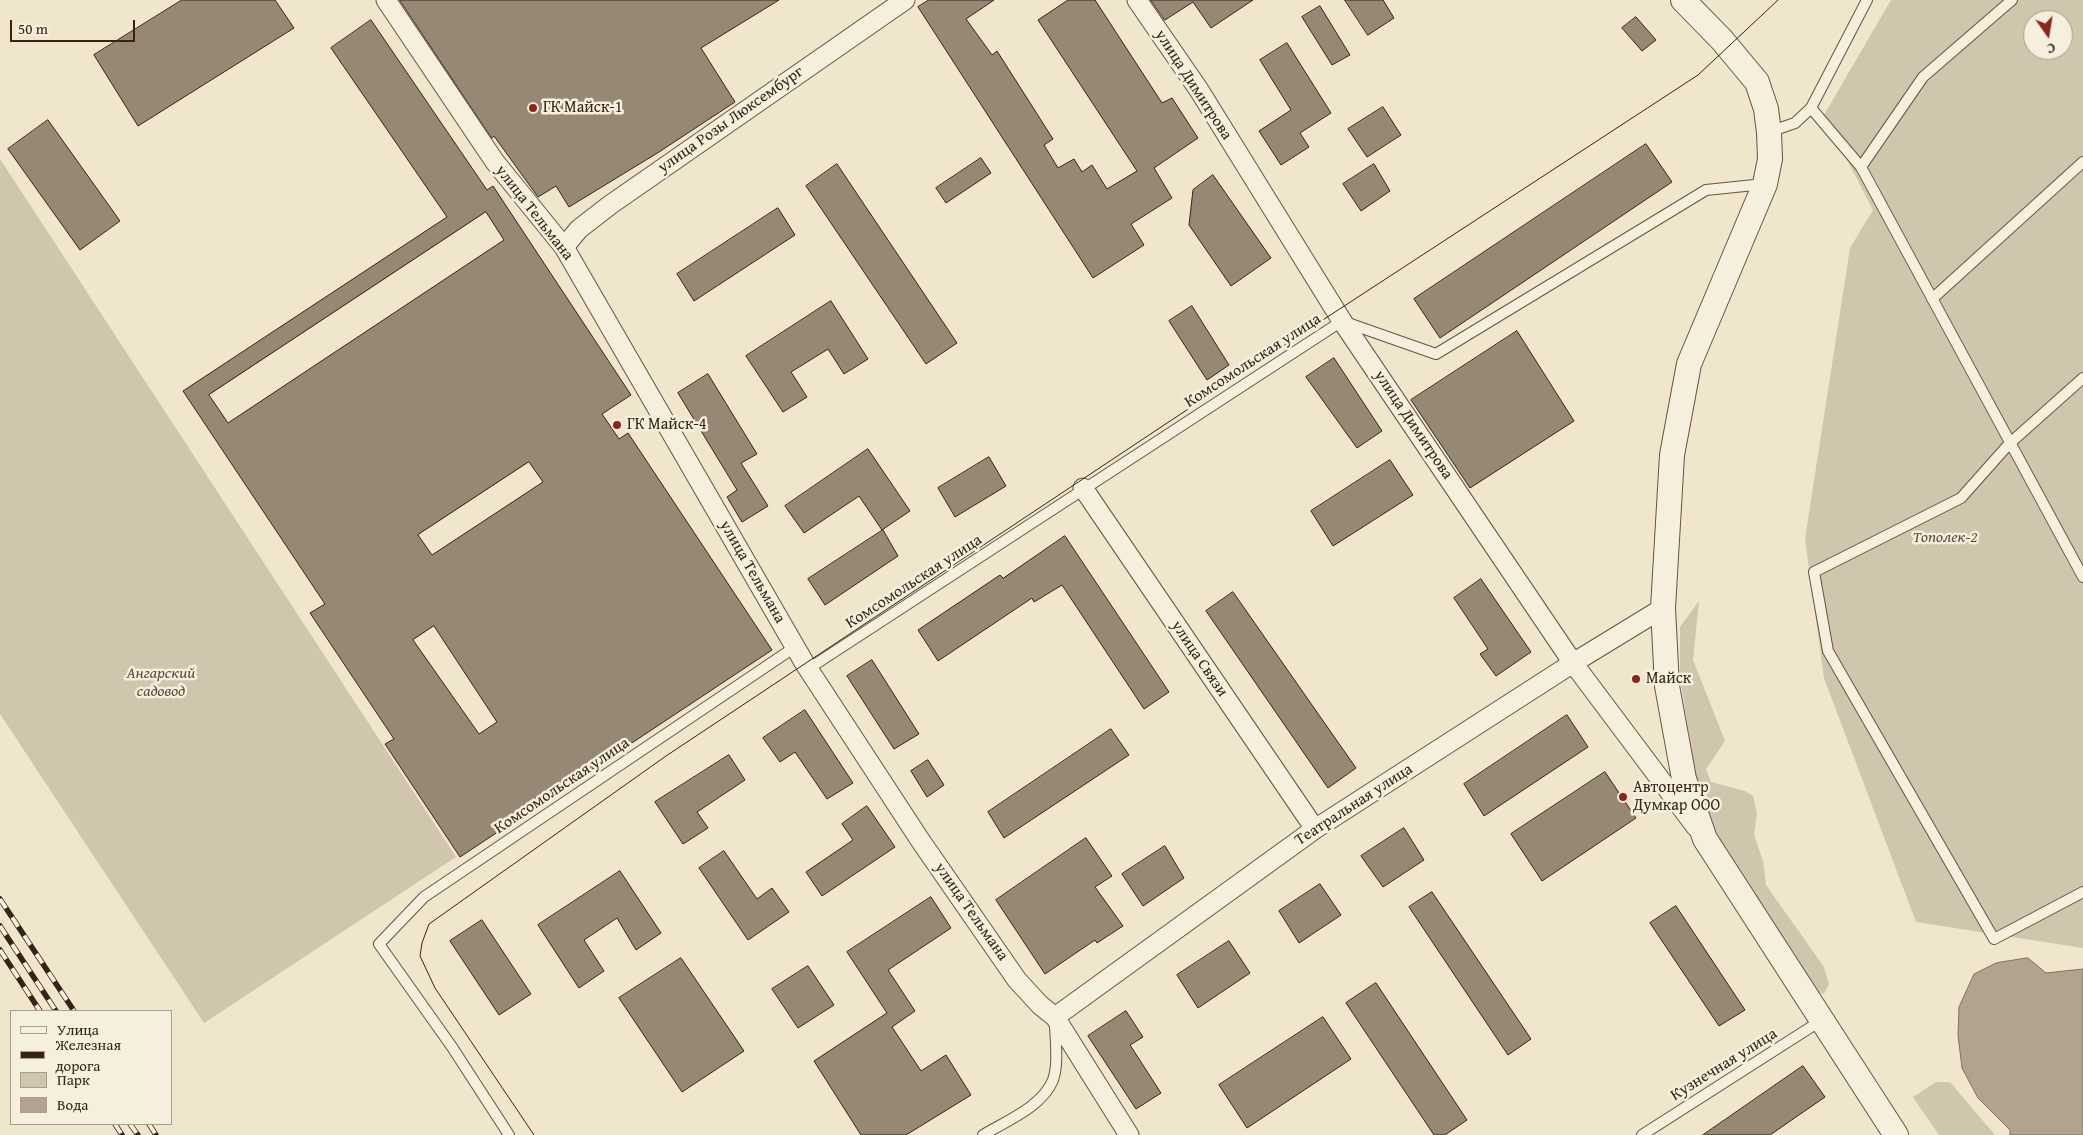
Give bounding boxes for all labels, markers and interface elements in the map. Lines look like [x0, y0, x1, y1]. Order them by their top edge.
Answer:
scale bar [12, 10, 138, 42]
north arrow [2023, 10, 2073, 60]
text: 50 m [18, 18, 48, 39]
street label: улица Димитрова [1150, 26, 1236, 144]
text: С [2045, 38, 2057, 59]
street label: улица Розы Люксембург [655, 63, 807, 177]
place label: ГК Майск-1 [543, 98, 622, 118]
marker: ГК Майск-1 [527, 102, 539, 114]
street label: улица Тельмана [491, 162, 577, 264]
street label: Комсомольская улица [1181, 310, 1325, 412]
street label: улица Димитрова [1369, 367, 1457, 483]
place label: ГК Майск-4 [627, 415, 706, 435]
marker: ГК Майск-4 [611, 419, 623, 431]
street label: улица Тельмана [715, 517, 789, 627]
park label: Тополек-2 [1913, 528, 1977, 548]
street label: Комсомольская улица [842, 531, 986, 633]
street label: улица Связи [1167, 617, 1231, 701]
park label: Ангарский садовод [127, 664, 195, 702]
place label: Майск [1646, 669, 1691, 689]
marker: Майск [1630, 673, 1642, 685]
street label: Комсомольская улица [491, 734, 633, 838]
street label: Театральная улица [1292, 760, 1416, 850]
place label: Автоцентр Думкар ООО [1633, 778, 1720, 816]
marker: Автоцентр Думкар ООО [1617, 791, 1629, 803]
street label: улица Тельмана [930, 859, 1012, 965]
legend [10, 1010, 172, 1125]
text: Улица [57, 1019, 99, 1040]
street label: Кузнечная улица [1667, 1025, 1781, 1105]
text: Железная дорога [55, 1034, 121, 1076]
text: Парк [57, 1069, 90, 1090]
text: Вода [57, 1094, 88, 1115]

